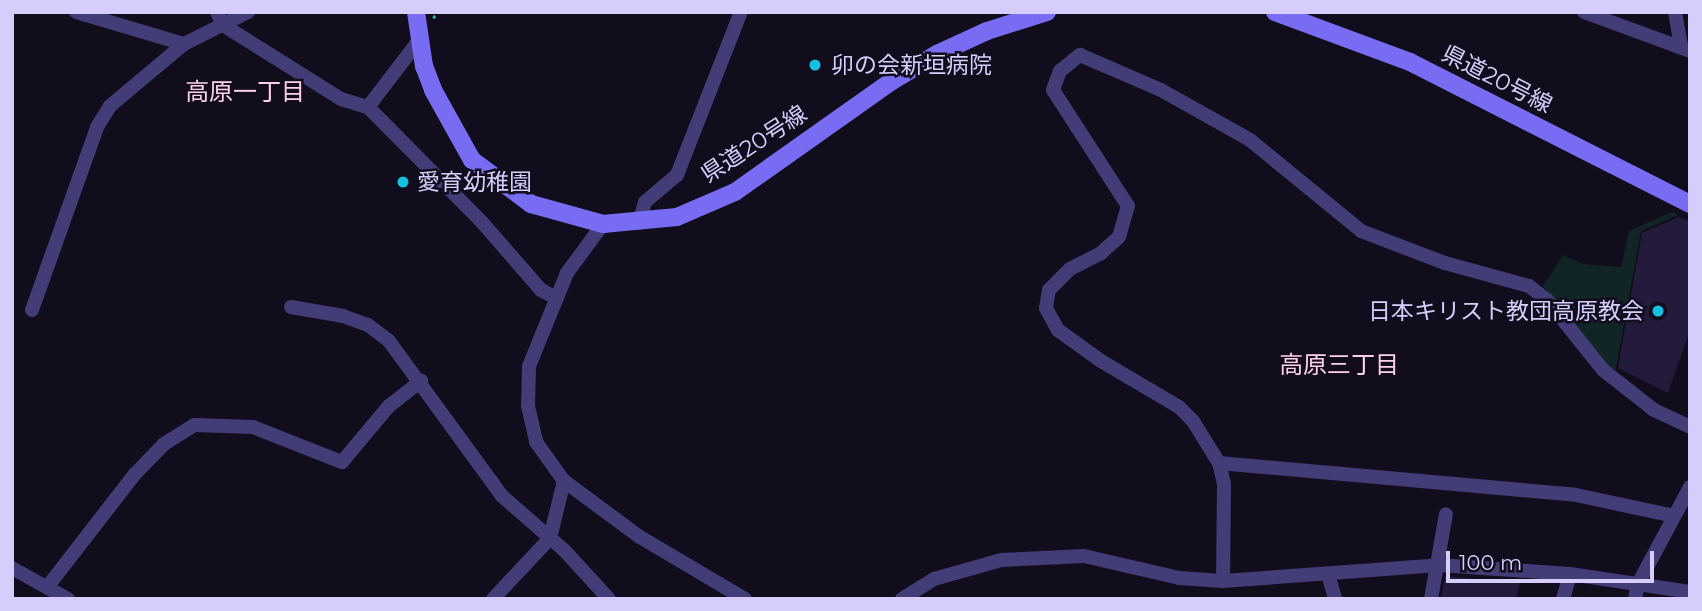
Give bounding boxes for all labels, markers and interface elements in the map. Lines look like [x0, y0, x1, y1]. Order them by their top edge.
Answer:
street label: 県道20号線 [1437, 39, 1557, 119]
place label: 卯の会新垣病院 [831, 51, 992, 79]
marker: 卯の会新垣病院 [805, 55, 825, 75]
district label: 高原一丁目 [185, 78, 305, 106]
street label: 県道20号線 [696, 100, 812, 188]
place label: 愛育幼稚園 [417, 168, 532, 196]
marker: 愛育幼稚園 [395, 174, 411, 190]
place label: 日本キリスト教団高原教会 [1368, 297, 1644, 325]
marker: 日本キリスト教団高原教会 [1650, 303, 1666, 319]
district label: 高原三丁目 [1279, 351, 1399, 379]
scale bar [1450, 538, 1658, 582]
text: 100 m [1459, 550, 1522, 575]

